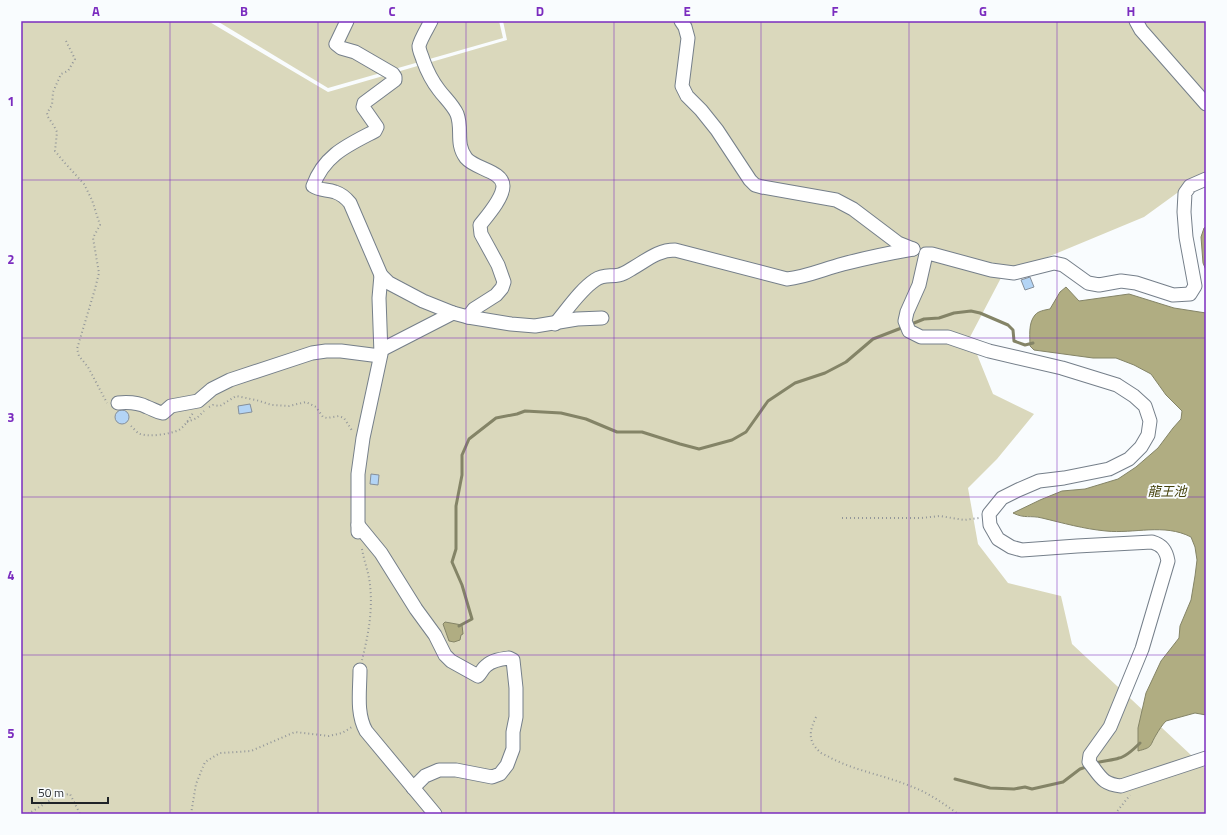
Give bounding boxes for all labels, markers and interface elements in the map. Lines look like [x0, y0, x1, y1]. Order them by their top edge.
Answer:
text: A [92, 1, 100, 21]
text: B [240, 1, 248, 21]
text: C [388, 1, 396, 21]
text: D [536, 1, 544, 21]
text: E [683, 1, 691, 21]
text: F [832, 1, 839, 21]
text: G [979, 1, 987, 21]
text: H [1127, 1, 1135, 21]
text: 1 [7, 91, 15, 111]
text: 2 [7, 249, 15, 269]
text: 3 [7, 407, 15, 427]
water label: 龍王池 [1147, 481, 1188, 501]
text: 4 [7, 565, 15, 585]
text: 5 [7, 723, 15, 743]
scale bar [32, 779, 108, 805]
text: 50 m [38, 783, 64, 802]

